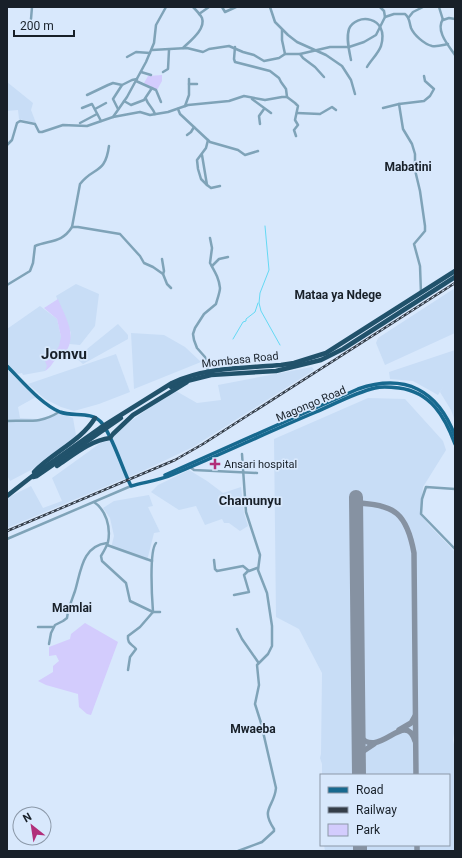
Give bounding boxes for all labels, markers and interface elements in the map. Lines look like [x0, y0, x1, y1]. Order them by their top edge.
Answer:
scale bar [14, 12, 74, 38]
text: 200 m [20, 19, 54, 33]
district label: Mabatini [384, 160, 432, 174]
district label: Mataa ya Ndege [294, 288, 382, 302]
district label: Jomvu [41, 345, 87, 363]
street label: Mombasa Road [201, 349, 279, 371]
street label: Magongo Road [274, 383, 348, 425]
marker: Ansari hospital [209, 458, 221, 470]
place label: Ansari hospital [224, 458, 297, 471]
district label: Chamunyu [219, 493, 281, 508]
district label: Mamlai [52, 601, 92, 615]
district label: Mwaeba [230, 722, 276, 736]
legend [320, 774, 450, 846]
text: Road [356, 783, 384, 797]
text: Railway [356, 803, 397, 817]
north arrow [12, 806, 52, 846]
text: N [21, 810, 34, 825]
text: Park [356, 823, 381, 837]

